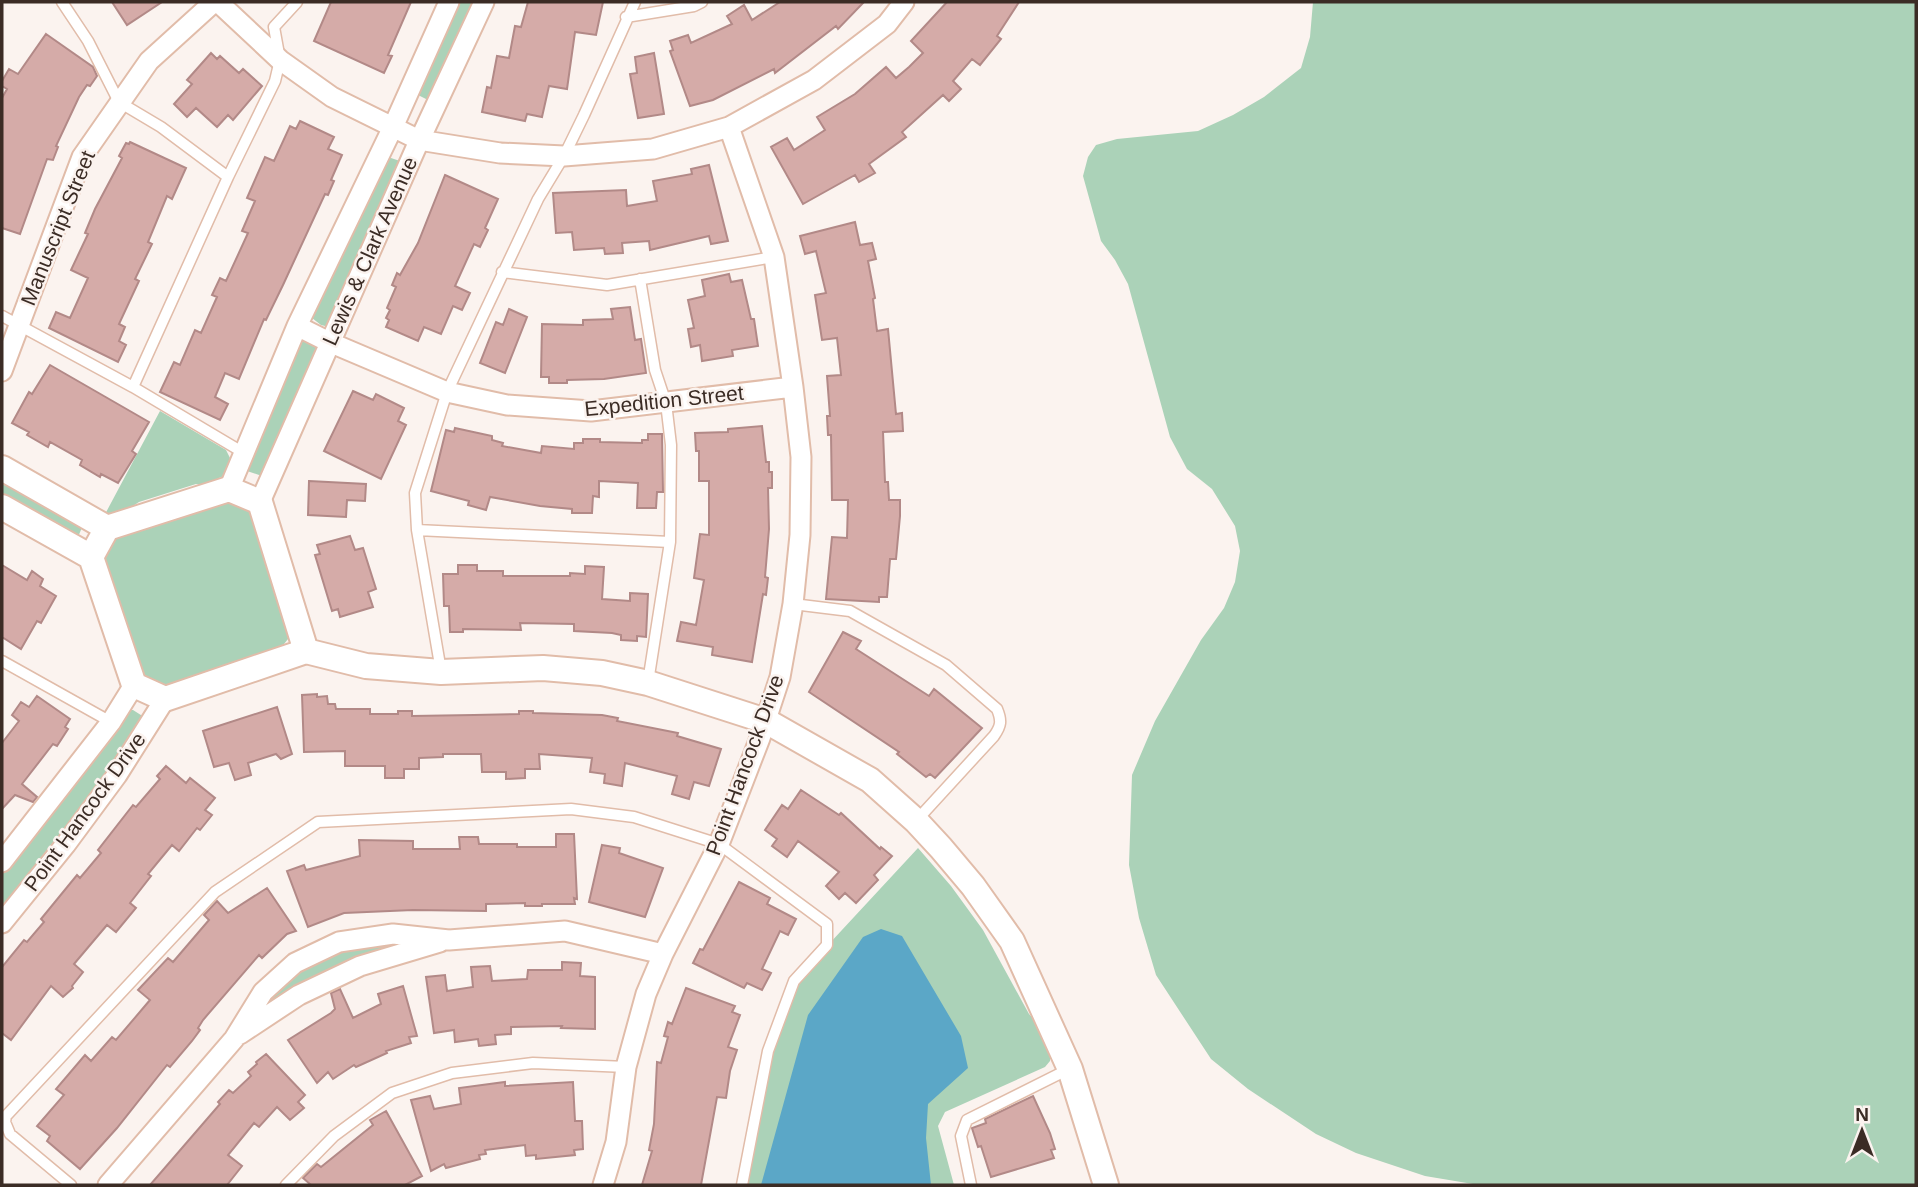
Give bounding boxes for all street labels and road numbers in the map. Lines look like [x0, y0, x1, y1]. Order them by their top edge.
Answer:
street label: Manuscript Street [16, 147, 99, 308]
street label: Lewis & Clark Avenue [318, 153, 422, 349]
street label: Expedition Street [583, 381, 745, 420]
street label: Point Hancock Drive [701, 672, 788, 858]
street label: Point Hancock Drive [19, 728, 150, 895]

